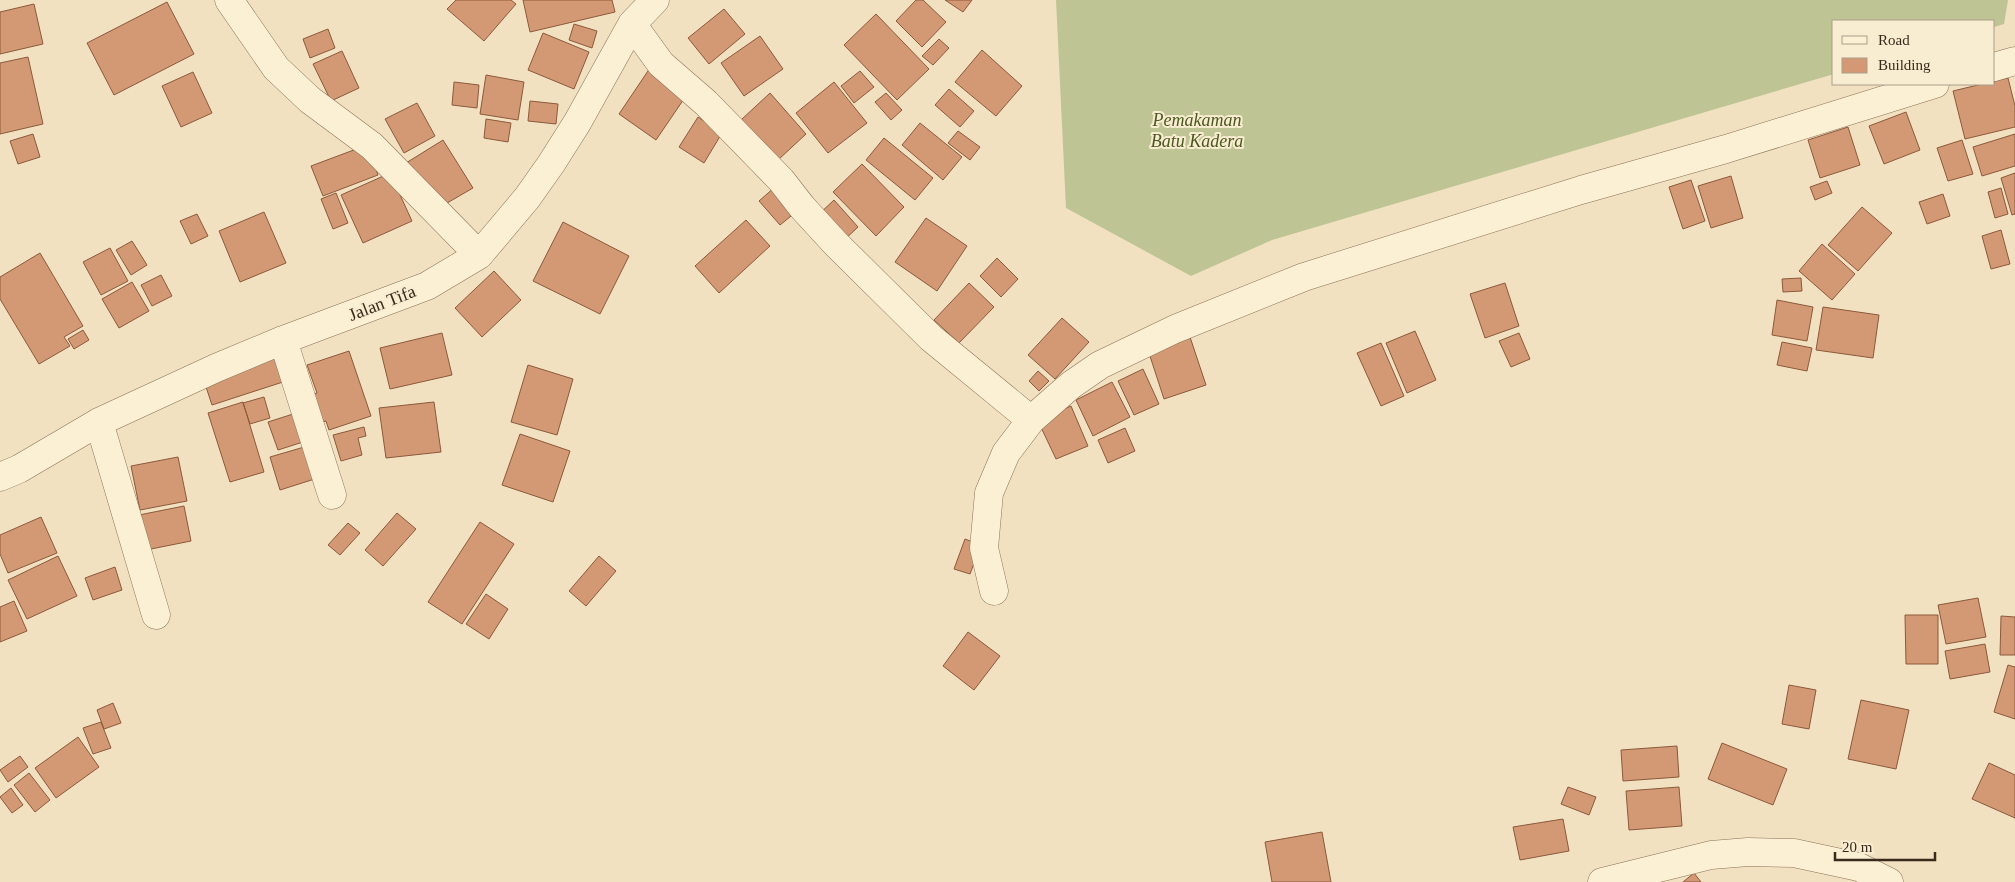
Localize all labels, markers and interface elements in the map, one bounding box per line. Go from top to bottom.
legend [1832,20,1995,85]
text: Road [1878,32,1910,48]
text: Building [1878,57,1931,73]
park label: Pemakaman Batu Kadera [1151,110,1243,151]
street label: Jalan Tifa [346,281,419,325]
scale bar [1835,830,1935,862]
text: 20 m [1842,839,1873,855]

